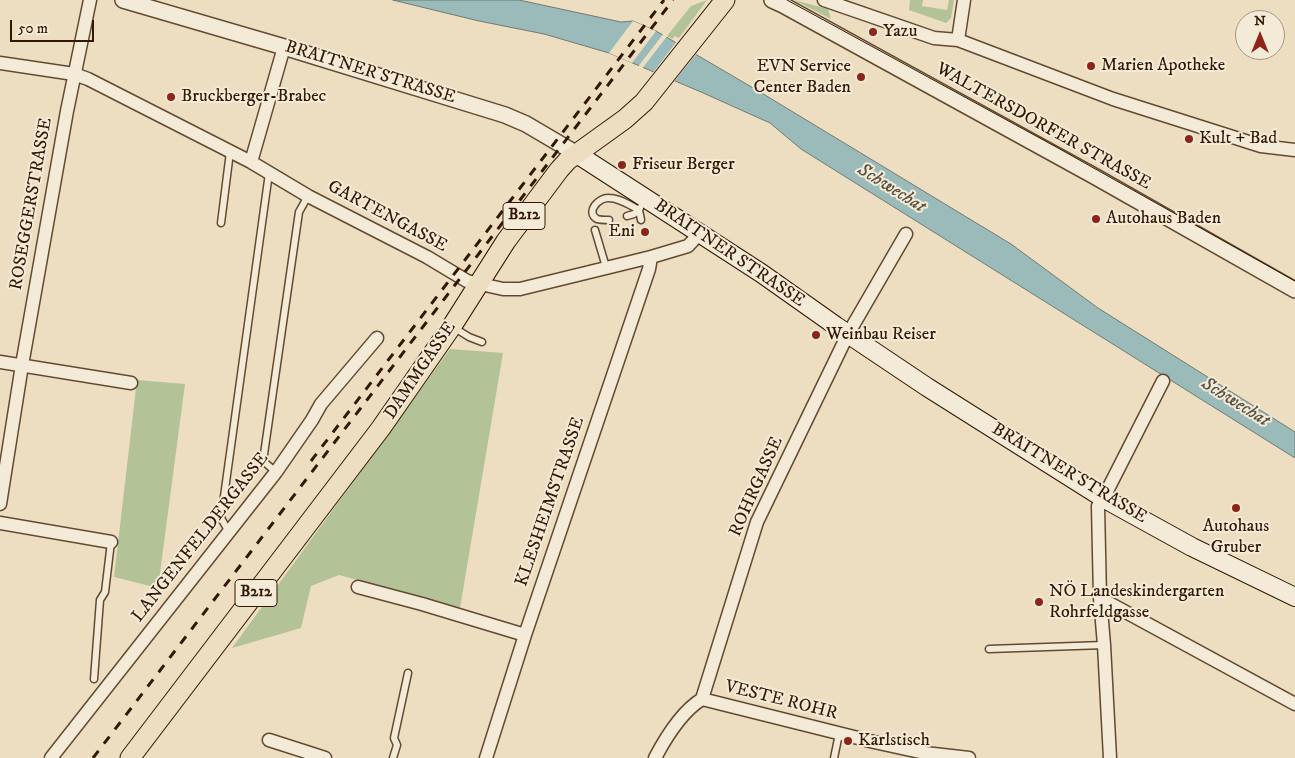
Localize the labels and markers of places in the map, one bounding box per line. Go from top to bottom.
place label: Yazu [883,21,917,43]
marker: Yazu [867,26,879,38]
place label: Marien Apotheke [1101,55,1225,77]
place label: EVN Service Center Baden [754,56,851,98]
marker: Marien Apotheke [1085,60,1097,72]
marker: EVN Service Center Baden [855,71,867,83]
place label: Bruckberger-Brabec [181,86,326,108]
marker: Bruckberger-Brabec [165,91,177,103]
place label: Kult + Bad [1199,128,1277,150]
marker: Kult + Bad [1183,133,1195,145]
place label: Friseur Berger [632,154,735,176]
marker: Friseur Berger [616,159,628,171]
place label: Autohaus Baden [1106,208,1221,230]
marker: Autohaus Baden [1090,213,1102,225]
place label: Eni [608,221,635,243]
marker: Eni [639,226,651,238]
place label: Weinbau Reiser [826,324,936,346]
marker: Weinbau Reiser [810,329,822,341]
marker: Autohaus Gruber [1230,502,1242,514]
place label: Autohaus Gruber [1203,516,1269,558]
place label: NÖ Landeskindergarten Rohrfeldgasse [1049,581,1224,624]
marker: NÖ Landeskindergarten Rohrfeldgasse [1033,596,1045,608]
place label: Karlstisch [858,730,930,752]
marker: Karlstisch [842,735,854,747]

